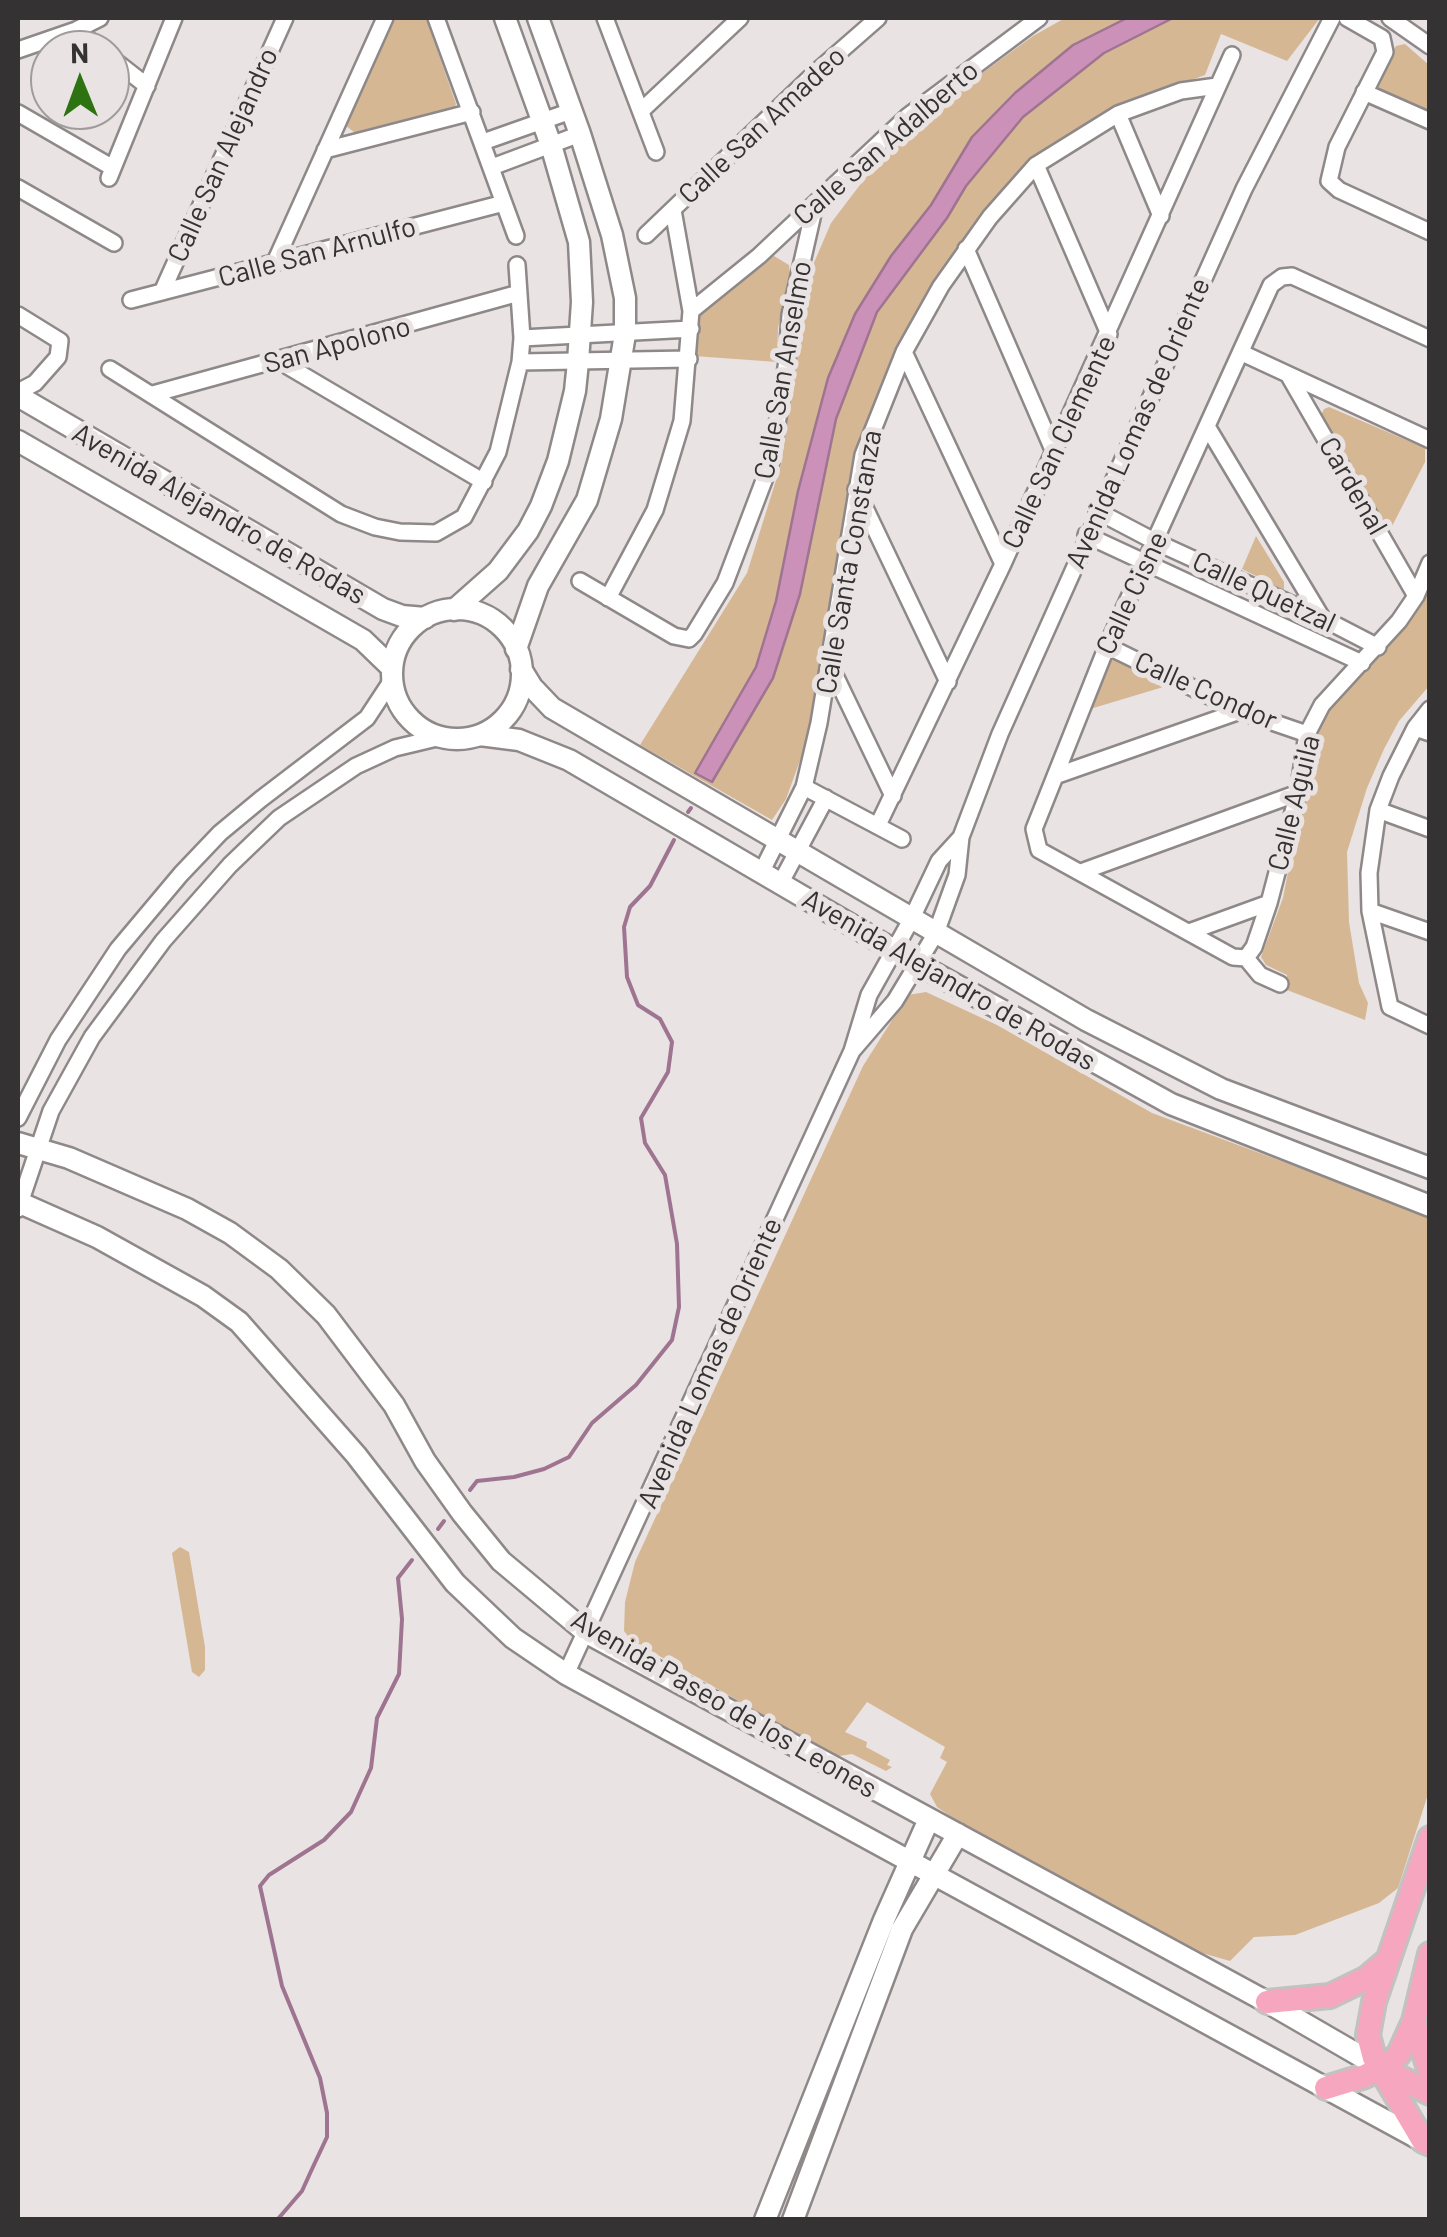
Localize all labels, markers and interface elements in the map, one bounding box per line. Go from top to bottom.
north arrow [30,30,130,130]
text: N [70,35,89,69]
street label: Calle San Amadeo [672,39,852,211]
street label: Calle San Alejandro [161,43,285,267]
street label: Calle San Adalberto [787,54,985,232]
street label: Calle San Arnulfo [214,209,420,295]
street label: Calle San Anselmo [747,258,819,482]
street label: Avenida Lomas de Oriente [1059,273,1217,573]
street label: San Apolono [260,309,414,381]
street label: Calle San Clemente [995,330,1123,554]
street label: Avenida Alejandro de Rodas [66,416,372,612]
street label: Calle Santa Constanza [809,427,889,697]
street label: Cardenal [1312,431,1394,541]
street label: Calle Cisne [1089,526,1175,660]
street label: Calle Quetzal [1187,544,1341,640]
street label: Calle Condor [1130,645,1282,737]
street label: Calle Aguila [1261,732,1327,874]
street label: Avenida Alejandro de Rodas [796,882,1102,1078]
street label: Avenida Lomas de Oriente [631,1213,789,1513]
street label: Avenida Paseo de los Leones [565,1603,883,1805]

